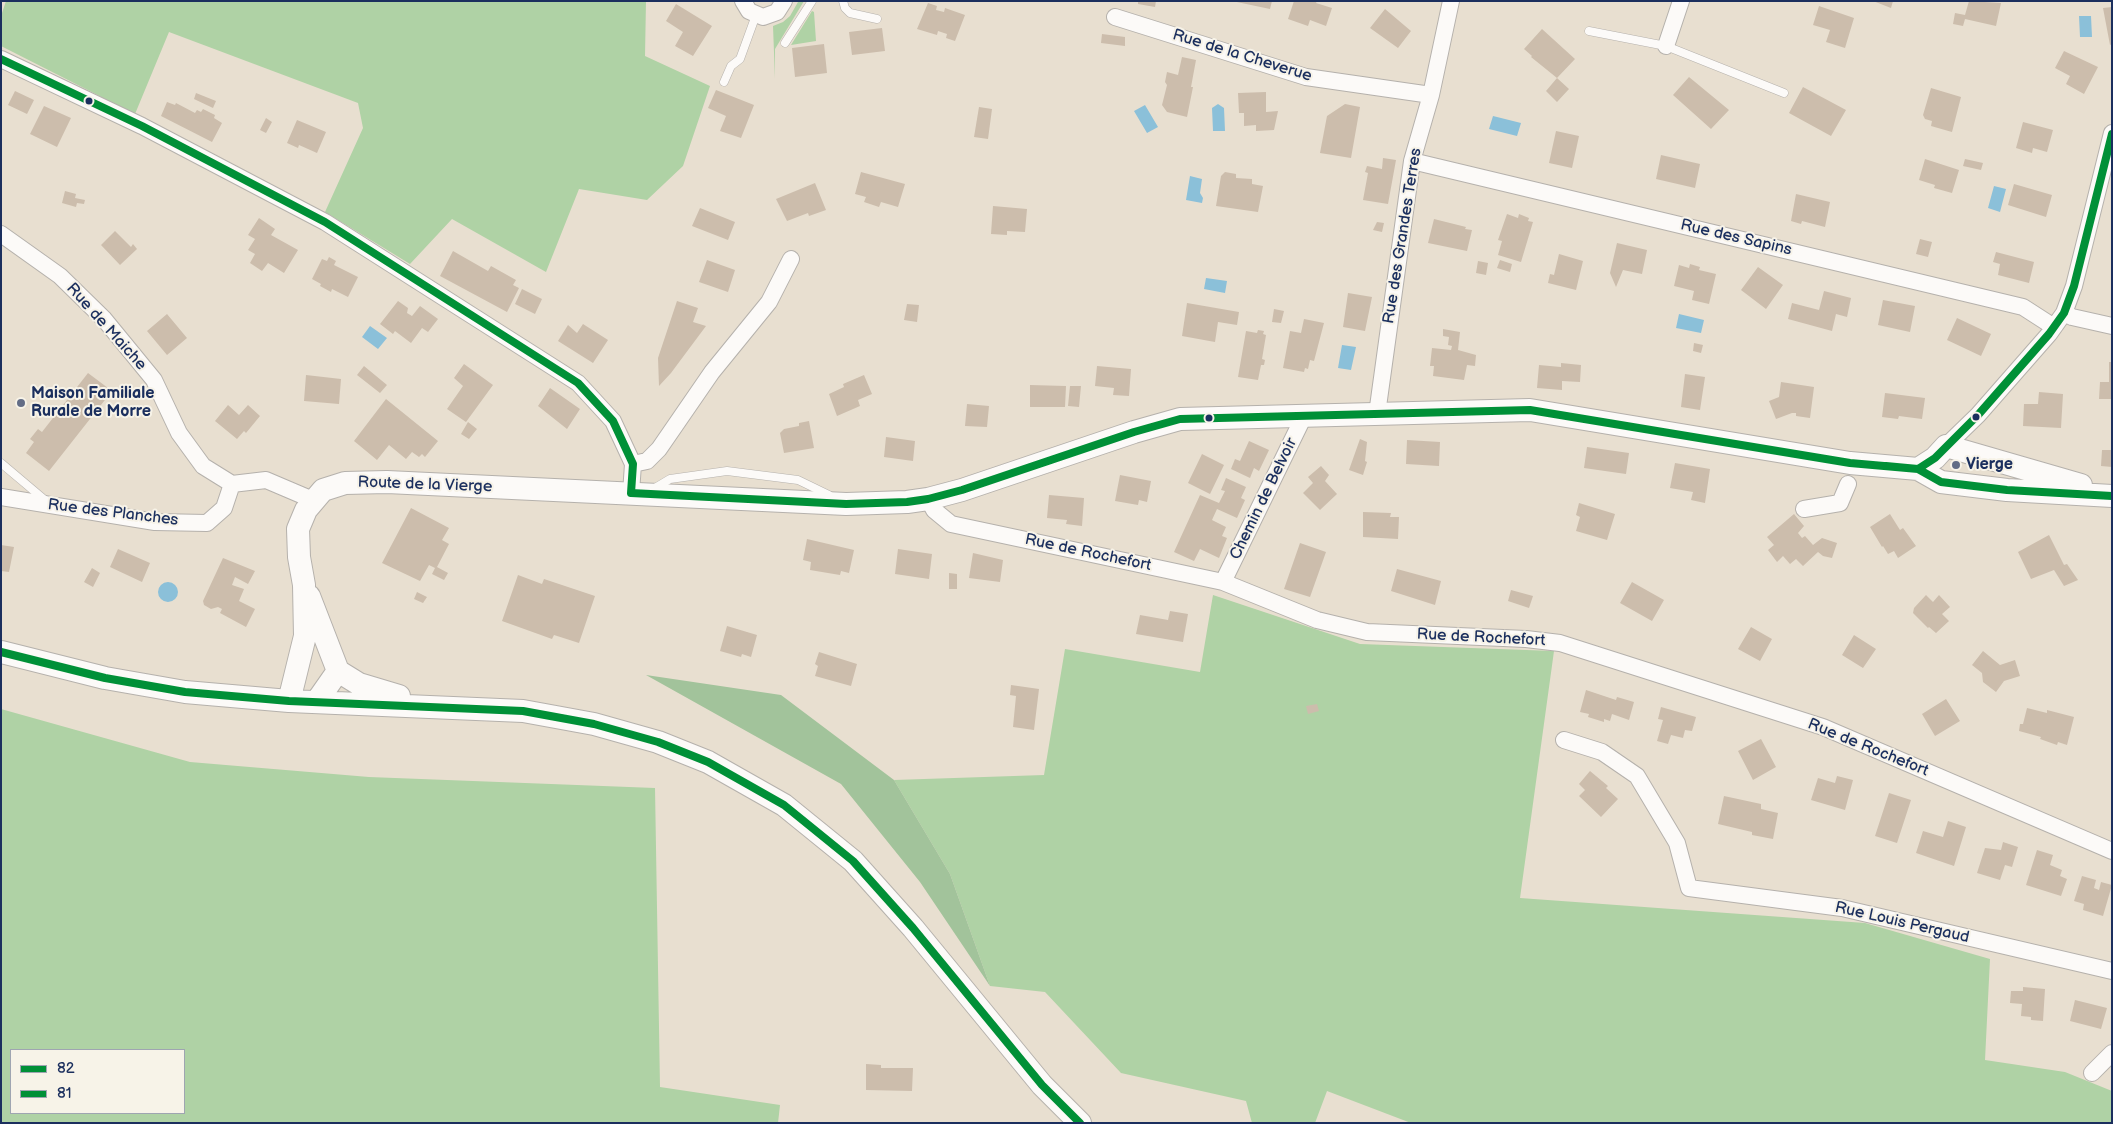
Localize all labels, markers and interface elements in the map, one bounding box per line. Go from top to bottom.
street label: Rue de la Cheverue [1170,26,1314,86]
unlabelled marker [84,96,94,106]
street label: Rue des Grandes Terres [1380,147,1426,325]
street label: Rue des Sapins [1678,216,1794,260]
street label: Rue de Maiche [62,280,150,374]
place label: Maison Familiale Rurale de Morre [31,384,154,422]
marker: Maison Familiale Rurale de Morre [15,397,27,409]
unlabelled marker [1971,412,1981,422]
unlabelled marker [1204,413,1214,423]
street label: Chemin de Belvoir [1226,435,1302,563]
place label: Vierge [1966,455,2013,475]
marker: Vierge [1950,459,1962,471]
street label: Route de la Vierge [357,473,493,497]
street label: Rue des Planches [47,495,179,531]
street label: Rue de Rochefort [1023,530,1153,576]
street label: Rue de Rochefort [1416,625,1546,651]
street label: Rue de Rochefort [1805,715,1931,781]
street label: Rue Louis Pergaud [1833,898,1971,948]
legend [10,1049,185,1114]
text: 82 [57,1059,75,1078]
text: 81 [57,1084,72,1103]

